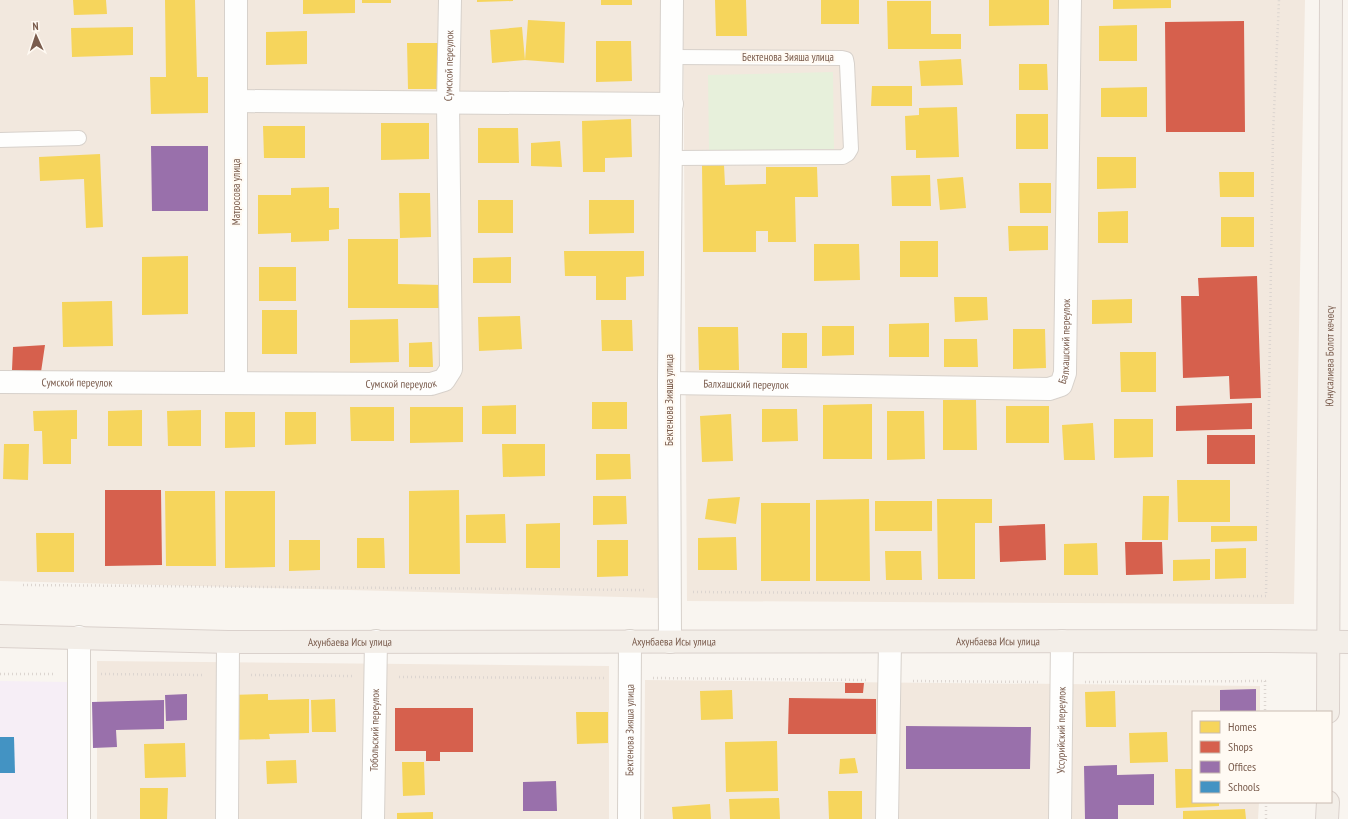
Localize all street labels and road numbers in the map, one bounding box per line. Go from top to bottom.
street label: Сумской переулок [441,29,456,101]
street label: Бектенова Зияша улица [742,50,834,64]
street label: Матросова улица [229,159,243,225]
street label: Балхашский переулок [1055,298,1073,386]
street label: Юнусалиева Болот көчөсү [1322,305,1337,406]
street label: Бектенова Зияша улица [662,354,676,446]
street label: Сумской переулок [42,375,113,390]
street label: Сумской переулок [366,375,439,391]
street label: Балхашский переулок [703,377,790,392]
street label: Ахунбаева Исы улица [956,634,1040,648]
street label: Ахунбаева Исы улица [308,635,392,649]
street label: Ахунбаева Исы улица [632,635,716,649]
street label: Бектенова Зияша улица [622,684,637,776]
street label: Уссурийский переулок [1054,686,1068,773]
street label: Тобольский переулок [367,688,382,772]

